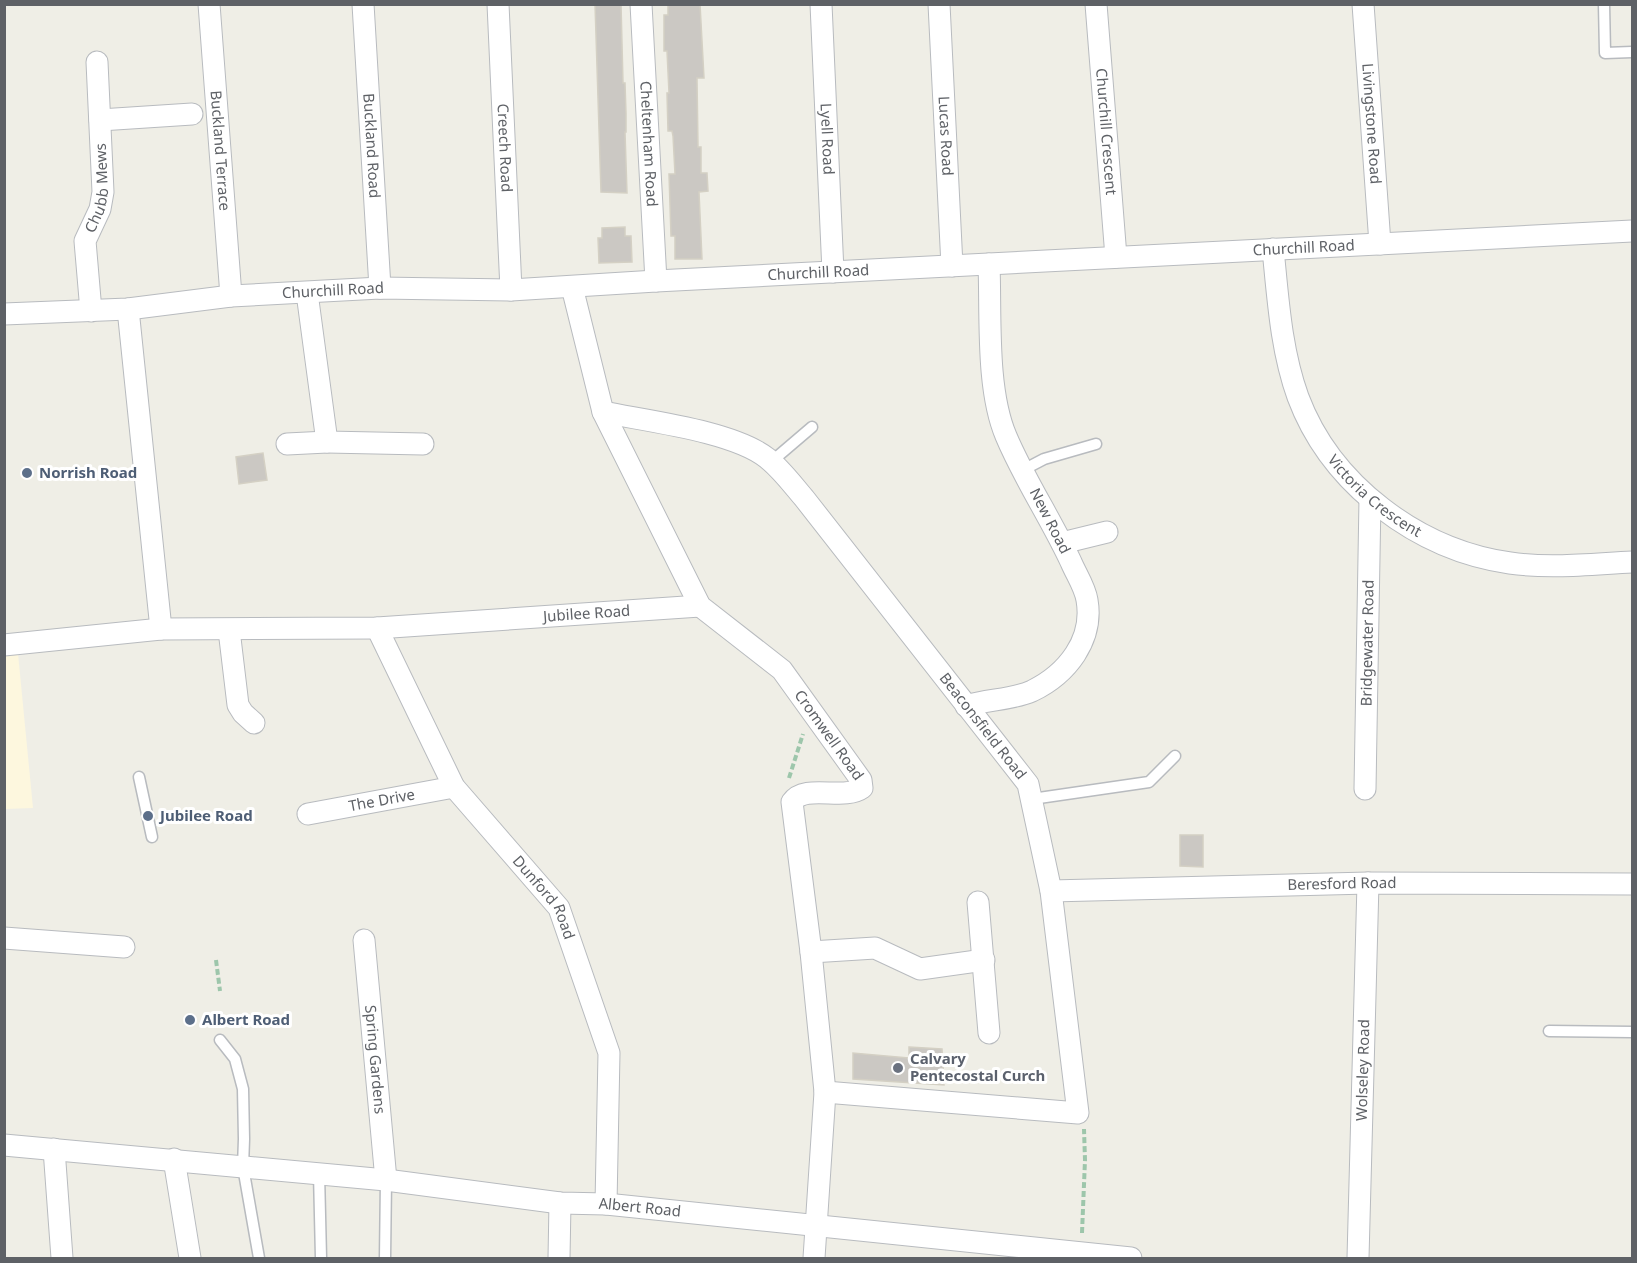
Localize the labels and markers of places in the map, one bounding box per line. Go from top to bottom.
place label: Norrish Road [39,462,137,482]
marker: Norrish Road [20,466,34,480]
place label: Jubilee Road [158,805,253,825]
marker: Jubilee Road [141,809,155,823]
place label: Albert Road [202,1009,290,1029]
marker: Albert Road [183,1013,197,1027]
place label: Calvary Pentecostal Curch [910,1048,1045,1085]
marker: Calvary Pentecostal Curch [891,1061,905,1075]

